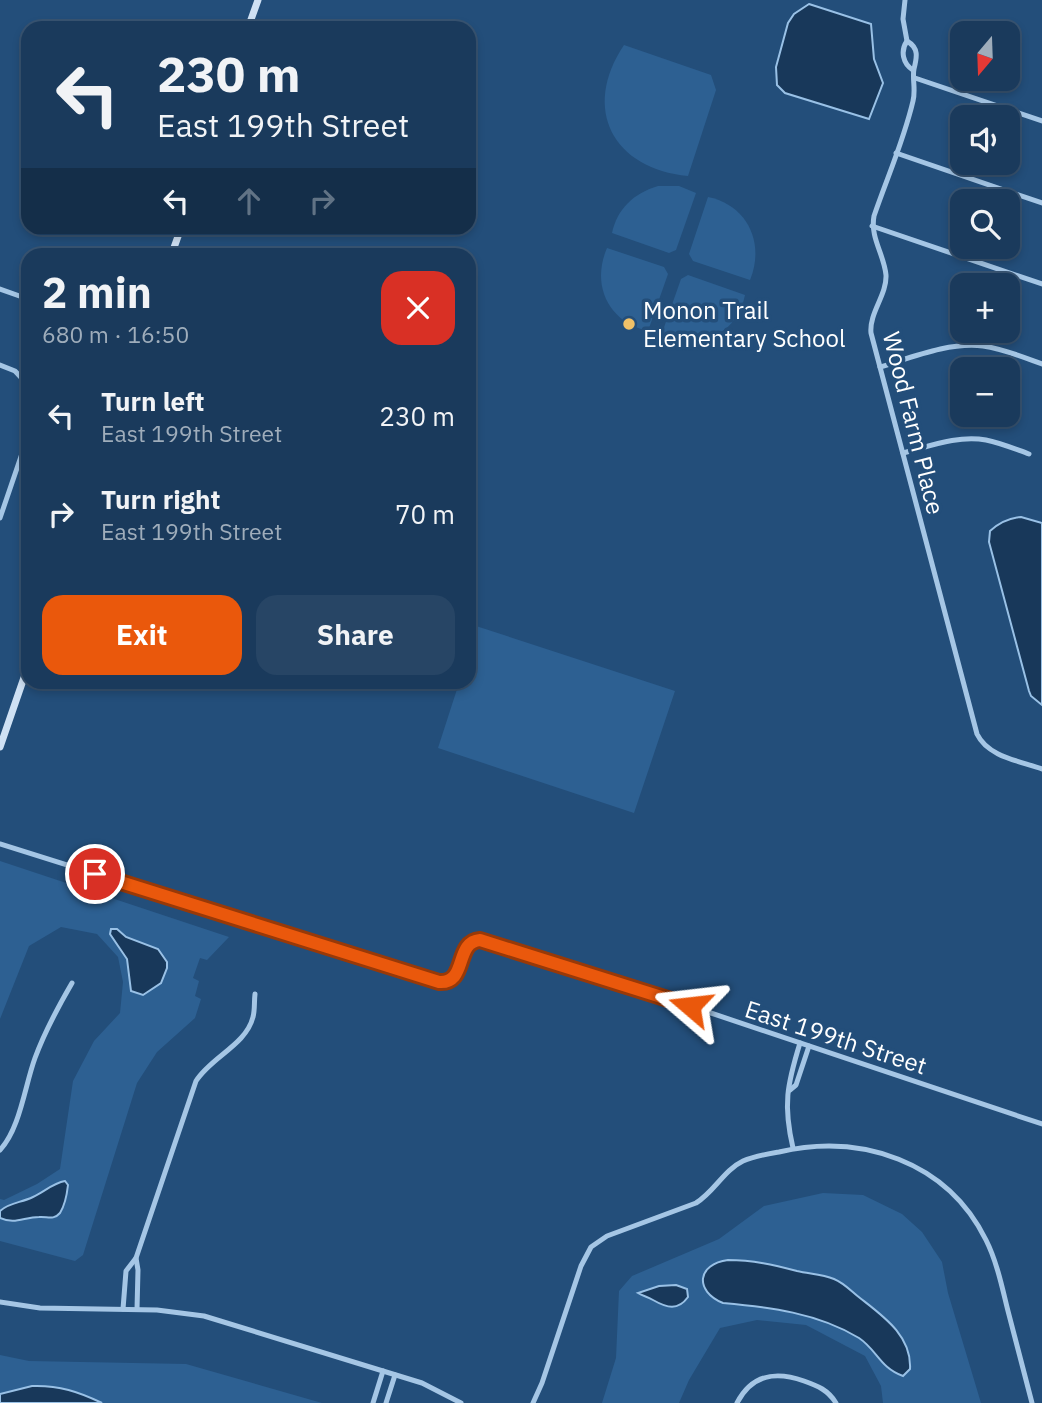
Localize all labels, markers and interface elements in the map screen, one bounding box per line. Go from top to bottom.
north arrow [950,21,1020,91]
map controls [950,21,1020,427]
text: 230 m [157,42,301,105]
icon: left [42,49,133,140]
text: East 199th Street [157,104,409,146]
button: sound [950,105,1020,175]
icon: left [157,182,195,220]
icon: ahead [230,182,268,220]
icon: right [303,182,341,220]
button: search [950,189,1020,259]
text: 2 min [42,265,152,320]
button: close [381,271,455,345]
button: + [950,273,1020,343]
place label: Monon Trail Elementary School [643,294,845,354]
marker: Monon Trail Elementary School [621,316,637,332]
text: 680 m · 16:50 [42,319,189,349]
street label: Wood Farm Place [876,328,952,518]
button: − [950,357,1020,427]
text: Turn left [101,384,204,418]
icon: left [42,397,80,435]
text: 230 m [379,399,455,433]
text: East 199th Street [101,418,282,448]
text: Turn right [101,482,220,516]
icon: right [42,495,80,533]
text: 70 m [395,497,455,531]
text: East 199th Street [101,516,282,546]
button: Exit [42,595,242,675]
button: Share [256,595,455,675]
pin [65,844,125,904]
icon: arrive [76,855,114,893]
position arrow [653,969,727,1043]
street label: East 199th Street [741,993,931,1081]

